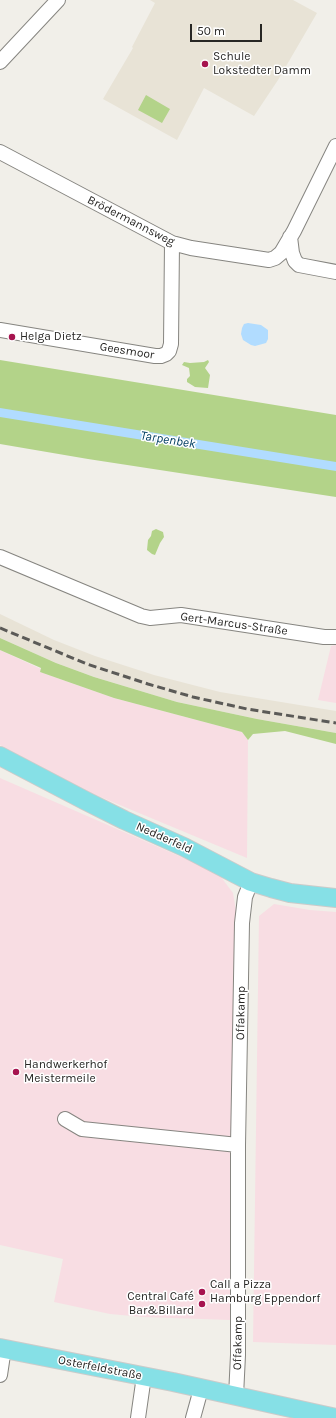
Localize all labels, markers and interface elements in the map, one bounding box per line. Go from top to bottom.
scale bar [192,16,264,42]
text: 50 m [197,24,225,38]
place label: Schule Lokstedter Damm [213,50,311,78]
marker: Schule Lokstedter Damm [200,59,210,69]
street label: Brödermannsweg [85,193,177,249]
place label: Helga Dietz [20,330,82,344]
marker: Helga Dietz [7,332,17,342]
street label: Geesmoor [99,340,155,362]
water label: Tarpenbek [139,428,197,452]
street label: Gert-Marcus-Straße [179,609,289,639]
street label: Nedderfeld [134,819,194,857]
street label: Offakamp [233,986,249,1040]
place label: Handwerkerhof Meistermeile [24,1058,107,1086]
marker: Handwerkerhof Meistermeile [11,1067,21,1077]
place label: Call a Pizza Hamburg Eppendorf [210,1278,320,1306]
marker: Call a Pizza Hamburg Eppendorf [197,1287,207,1297]
place label: Central Café Bar&Billard [127,1290,194,1318]
marker: Central Café Bar&Billard [197,1299,207,1309]
street label: Offakamp [230,1316,246,1370]
street label: Osterfeldstraße [57,1353,143,1383]

